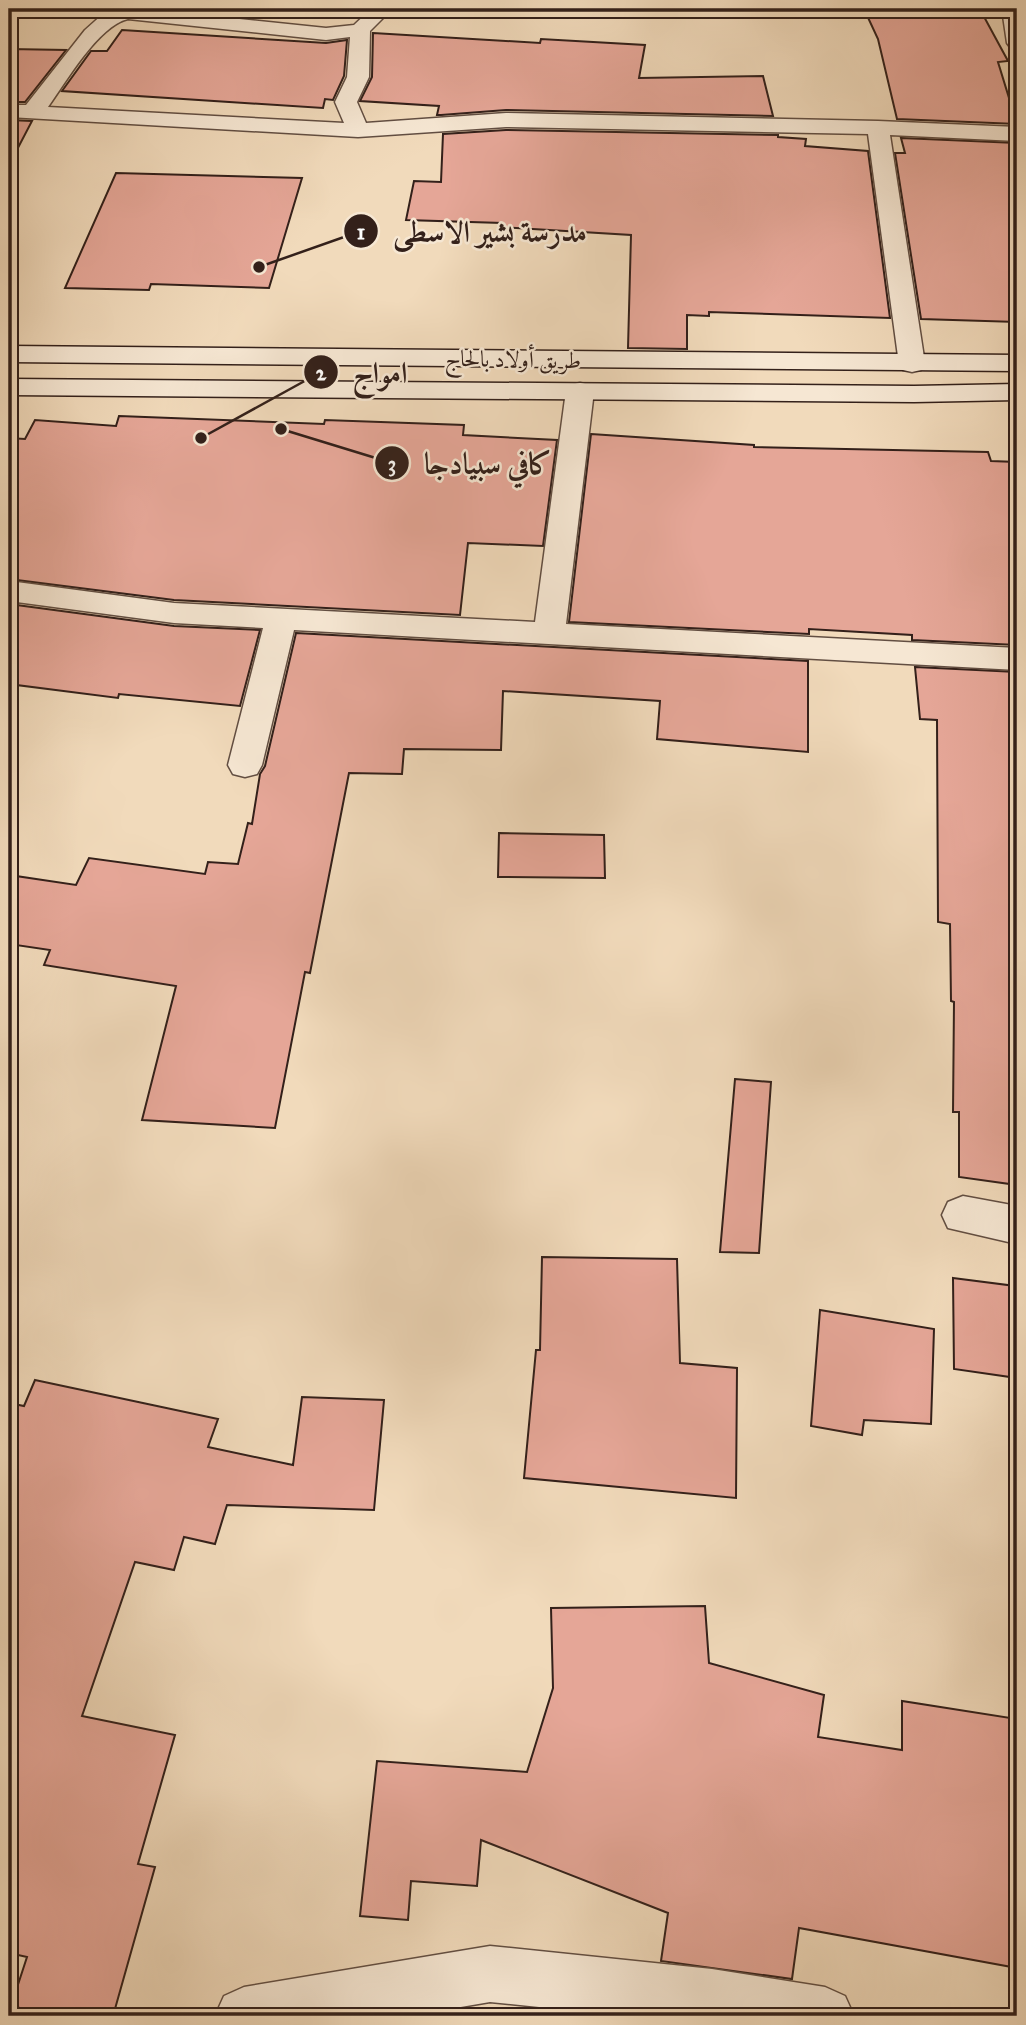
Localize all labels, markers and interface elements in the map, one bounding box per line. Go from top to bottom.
callout: مدرسة بشير الاسطى [344,206,601,257]
text: مدرسة بشير الاسطى [393,214,587,252]
text: 1 [357,219,365,245]
street label: طريق أولاد بالحاج [444,342,581,381]
callout: امواج [304,347,422,398]
text: امواج [353,355,407,400]
text: 2 [316,360,327,386]
callout: كافي سبيادجا [375,438,566,489]
text: كافي سبيادجا [424,446,552,489]
text: 3 [388,451,396,477]

